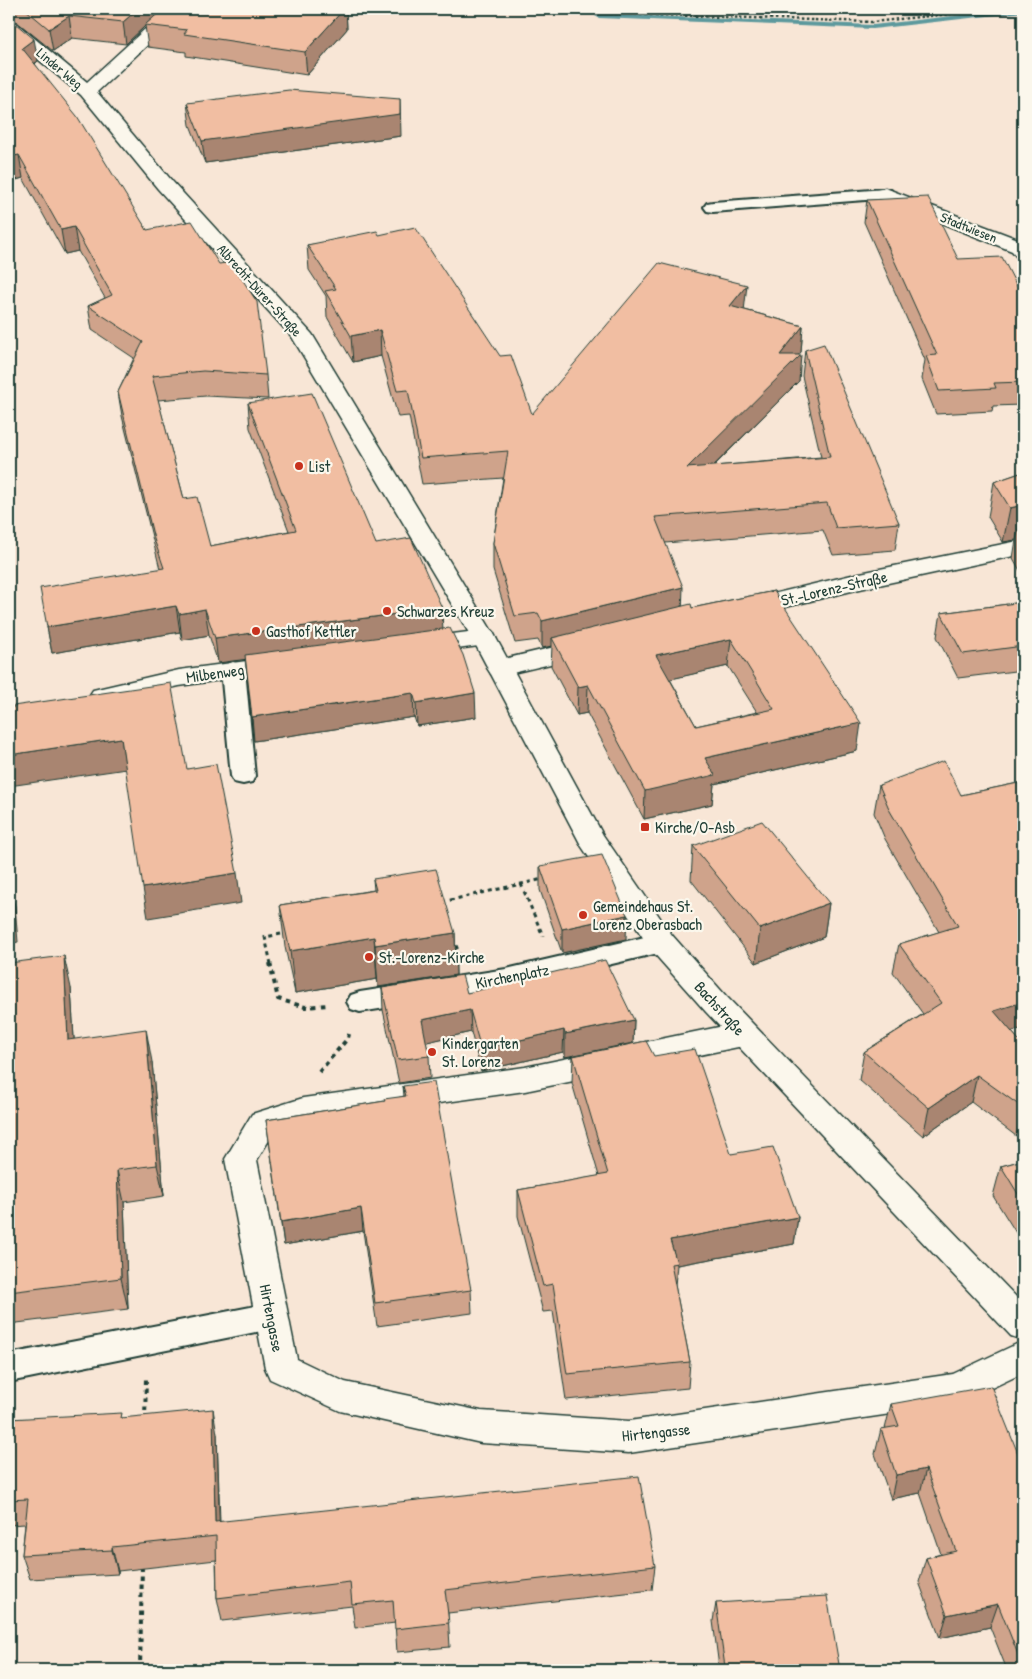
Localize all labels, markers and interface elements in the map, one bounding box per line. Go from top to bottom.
street label: Linder Weg [32,43,87,94]
street label: Stadtwiesen [938,207,1000,247]
street label: Albrecht-Dürer-Straße [213,240,307,341]
place label: List [309,455,331,477]
marker: List [293,460,305,472]
street label: St.-Lorenz-Straße [779,565,890,611]
place label: Schwarzes Kreuz [397,600,494,622]
marker: Schwarzes Kreuz [381,605,393,617]
place label: Gasthof Kettler [266,620,357,642]
marker: Gasthof Kettler [250,625,262,637]
street label: Milbenweg [185,658,245,688]
place label: Kirche/O-Asb [655,816,735,838]
marker: Kirche/O-Asb [639,821,651,833]
place label: Gemeindehaus St. Lorenz Oberasbach [593,895,702,935]
marker: Gemeindehaus St. Lorenz Oberasbach [577,909,589,921]
place label: St.-Lorenz-Kirche [379,946,485,968]
marker: St.-Lorenz-Kirche [363,951,375,963]
street label: Kirchenplatz [473,958,551,994]
street label: Bachstraße [690,976,751,1040]
place label: Kindergarten St. Lorenz [442,1032,519,1072]
marker: Kindergarten St. Lorenz [426,1046,438,1058]
street label: Hirtengasse [255,1282,289,1354]
street label: Hirtengasse [621,1417,692,1447]

